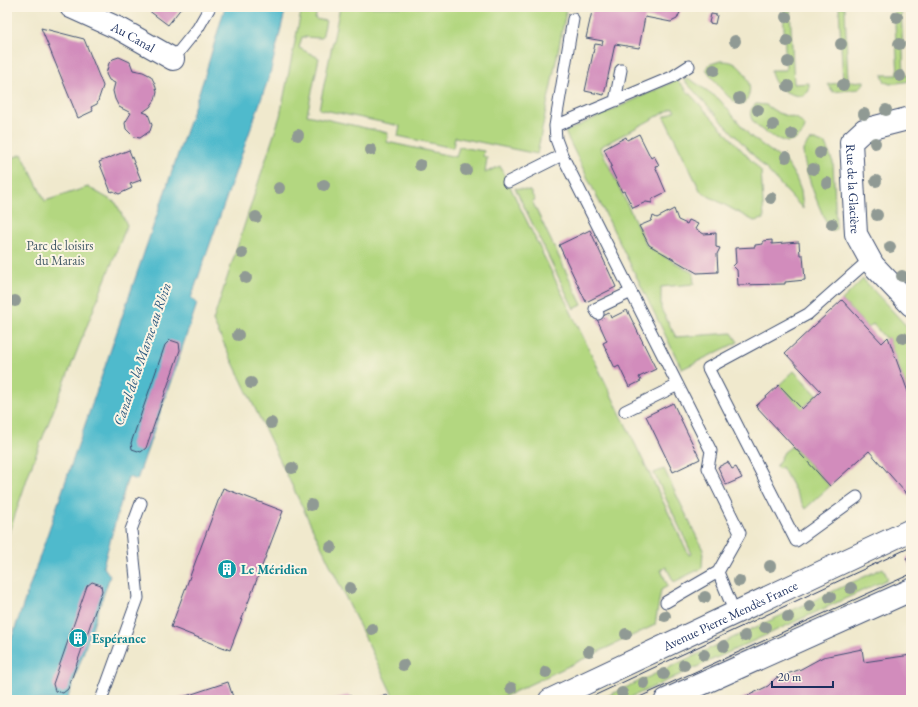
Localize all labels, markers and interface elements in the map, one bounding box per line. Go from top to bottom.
street label: Au Canal [108,17,158,56]
street label: Rue de la Glacière [843,143,864,234]
park label: Parc de loisirs du Marais [27,237,93,269]
water label: Canal de la Marne au Rhin [109,280,175,428]
building icon: Le Méridien [216,558,238,580]
place label: Le Méridien [241,561,308,578]
street label: Avenue Pierre Mendès France [659,576,800,655]
building icon: Espérance [67,627,89,649]
place label: Espérance [92,630,146,647]
scale bar [772,663,833,689]
text: 20 m [778,669,802,685]

